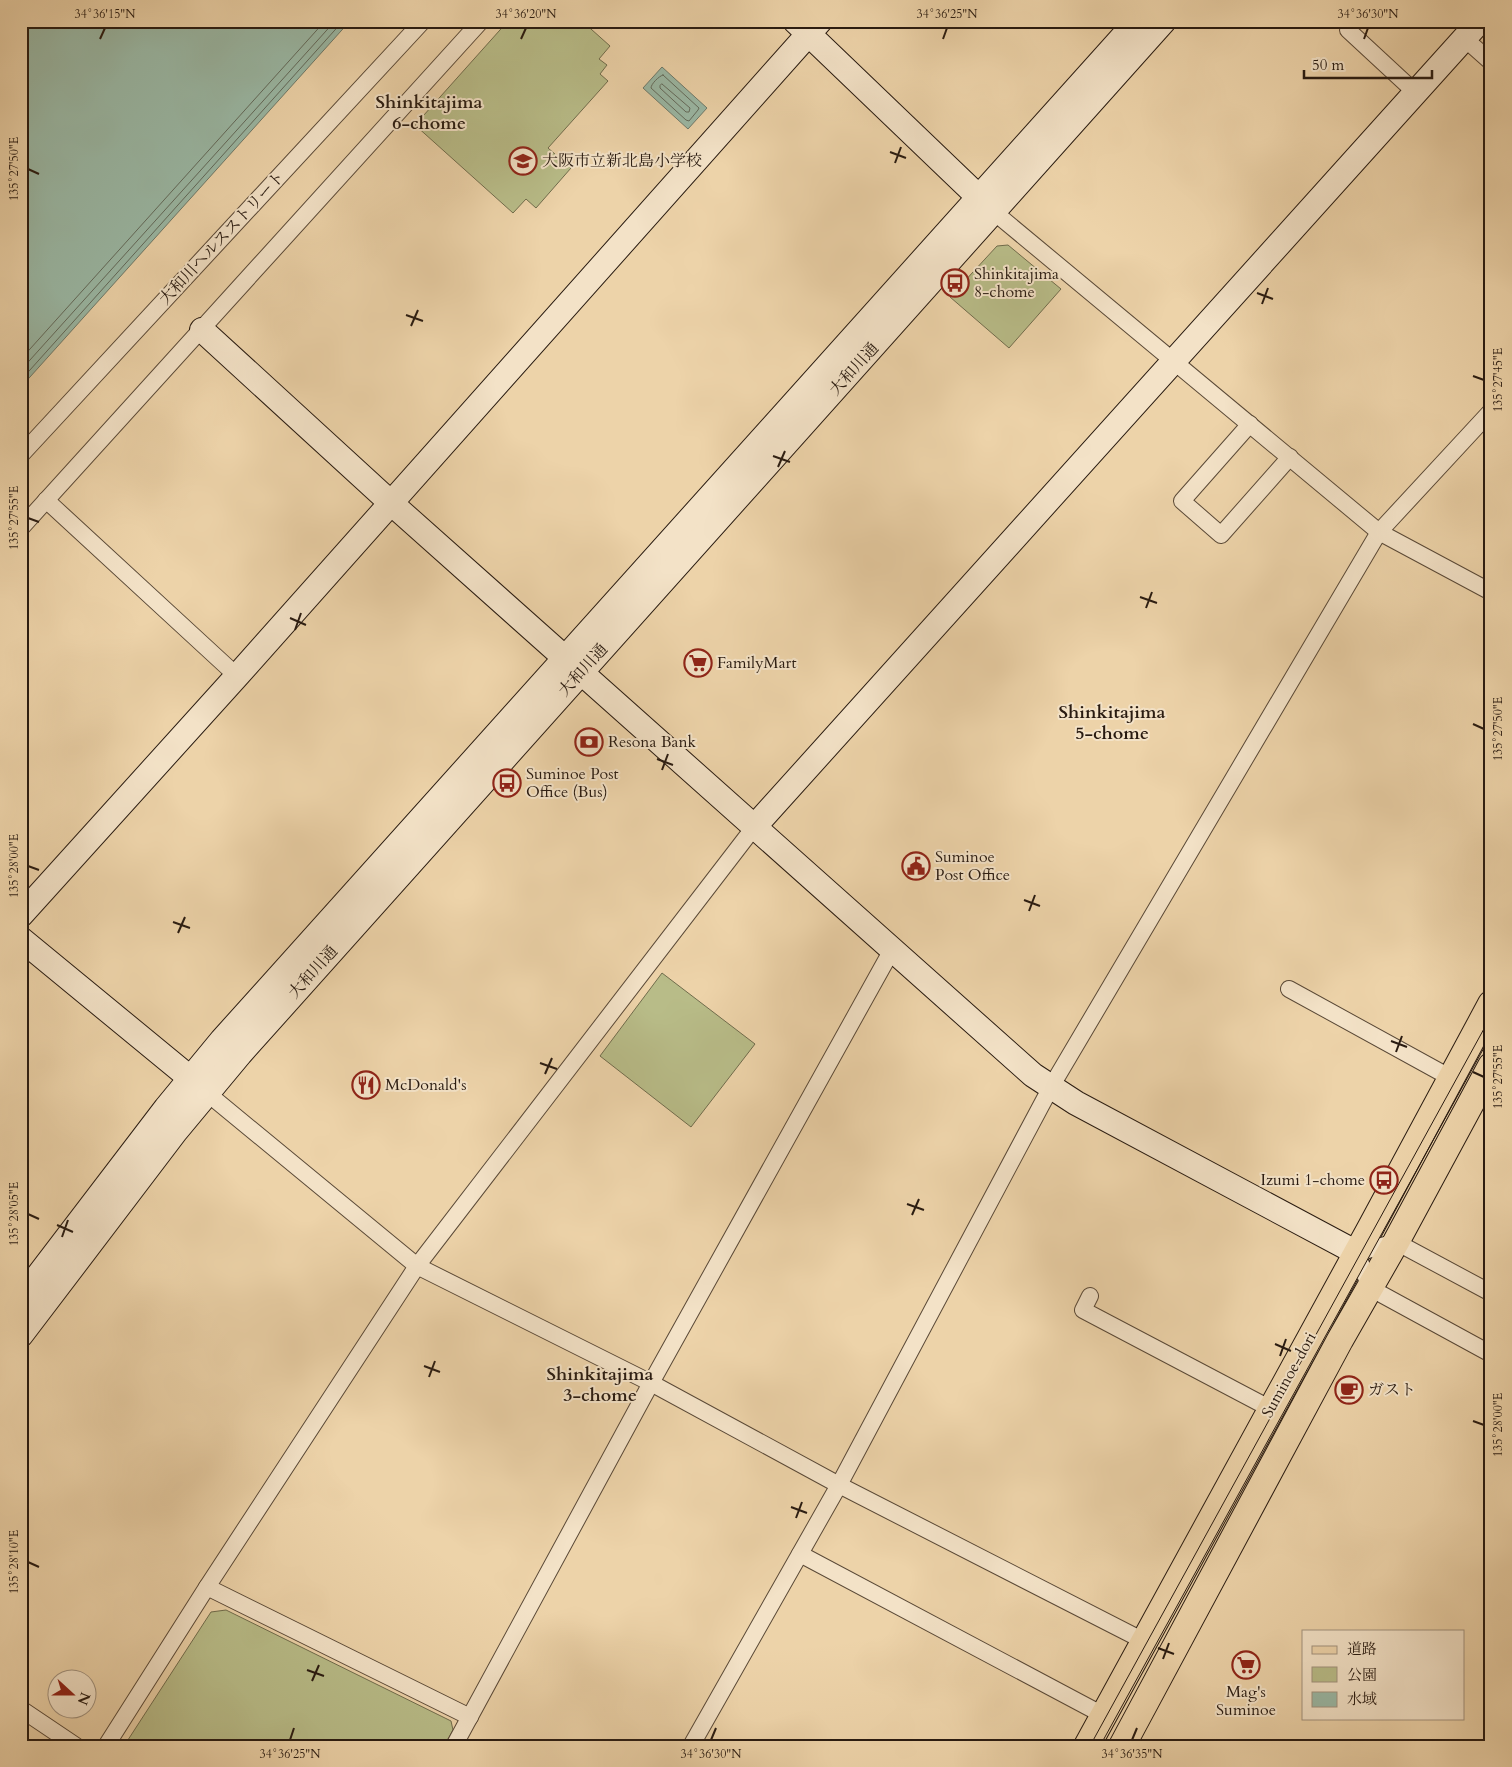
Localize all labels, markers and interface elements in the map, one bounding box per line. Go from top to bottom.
text: 34°36'15"N [75,6,136,22]
text: 34°36'20"N [496,6,557,22]
text: 34°36'25"N [917,6,978,22]
text: 34°36'30"N [1338,6,1399,22]
scale bar [1304,48,1432,80]
text: 50 m [1312,55,1344,75]
district label: Shinkitajima 6-chome [376,90,483,136]
text: 135°27'50"E [6,137,22,201]
school or university icon: 大阪市立新北島小学校 [508,146,538,176]
place label: 大阪市立新北島小学校 [542,150,702,172]
street label: 大和川ヘルスストリート [154,166,290,310]
place label: Shinkitajima 8-chome [974,263,1059,303]
bus stop icon: Shinkitajima 8-chome [940,268,970,298]
street label: 大和川通 [824,338,884,400]
text: 135°27'45"E [1490,348,1506,412]
text: 135°27'55"E [6,486,22,550]
street label: 大和川通 [553,639,613,701]
supermarket icon: FamilyMart [683,648,713,678]
place label: FamilyMart [717,652,796,674]
text: 135°27'50"E [1490,697,1506,761]
district label: Shinkitajima 5-chome [1059,700,1166,746]
bank icon: Resona Bank [574,727,604,757]
place label: Resona Bank [608,731,697,753]
place label: Suminoe Post Office (Bus) [526,763,619,803]
bus stop icon: Suminoe Post Office (Bus) [492,768,522,798]
text: 135°28'00"E [6,834,22,898]
place label: Suminoe Post Office [935,846,1010,886]
public building icon: Suminoe Post Office [901,851,931,881]
street label: 大和川通 [283,941,343,1003]
text: 135°27'55"E [1490,1045,1506,1109]
restaurant icon: McDonald's [351,1070,381,1100]
place label: McDonald's [385,1074,467,1096]
bus stop icon: Izumi 1-chome [1369,1165,1399,1195]
place label: Izumi 1-chome [1260,1169,1365,1191]
text: 135°28'05"E [6,1182,22,1246]
street label: Suminoe-dori [1256,1328,1322,1422]
district label: Shinkitajima 3-chome [547,1362,654,1408]
cafe icon: ガスト [1334,1375,1364,1405]
place label: ガスト [1368,1379,1416,1401]
text: 135°28'00"E [1490,1393,1506,1457]
text: 135°28'10"E [6,1530,22,1594]
legend [1302,1630,1464,1720]
text: 道路 [1347,1639,1377,1659]
supermarket icon: Mag's Suminoe [1231,1650,1261,1680]
text: 公園 [1347,1665,1377,1685]
north arrow [48,1670,98,1720]
place label: Mag's Suminoe [1216,1681,1276,1721]
text: N [73,1689,95,1708]
text: 水域 [1347,1689,1377,1709]
text: 34°36'25"N [260,1746,321,1762]
text: 34°36'30"N [681,1746,742,1762]
text: 34°36'35"N [1102,1746,1163,1762]

